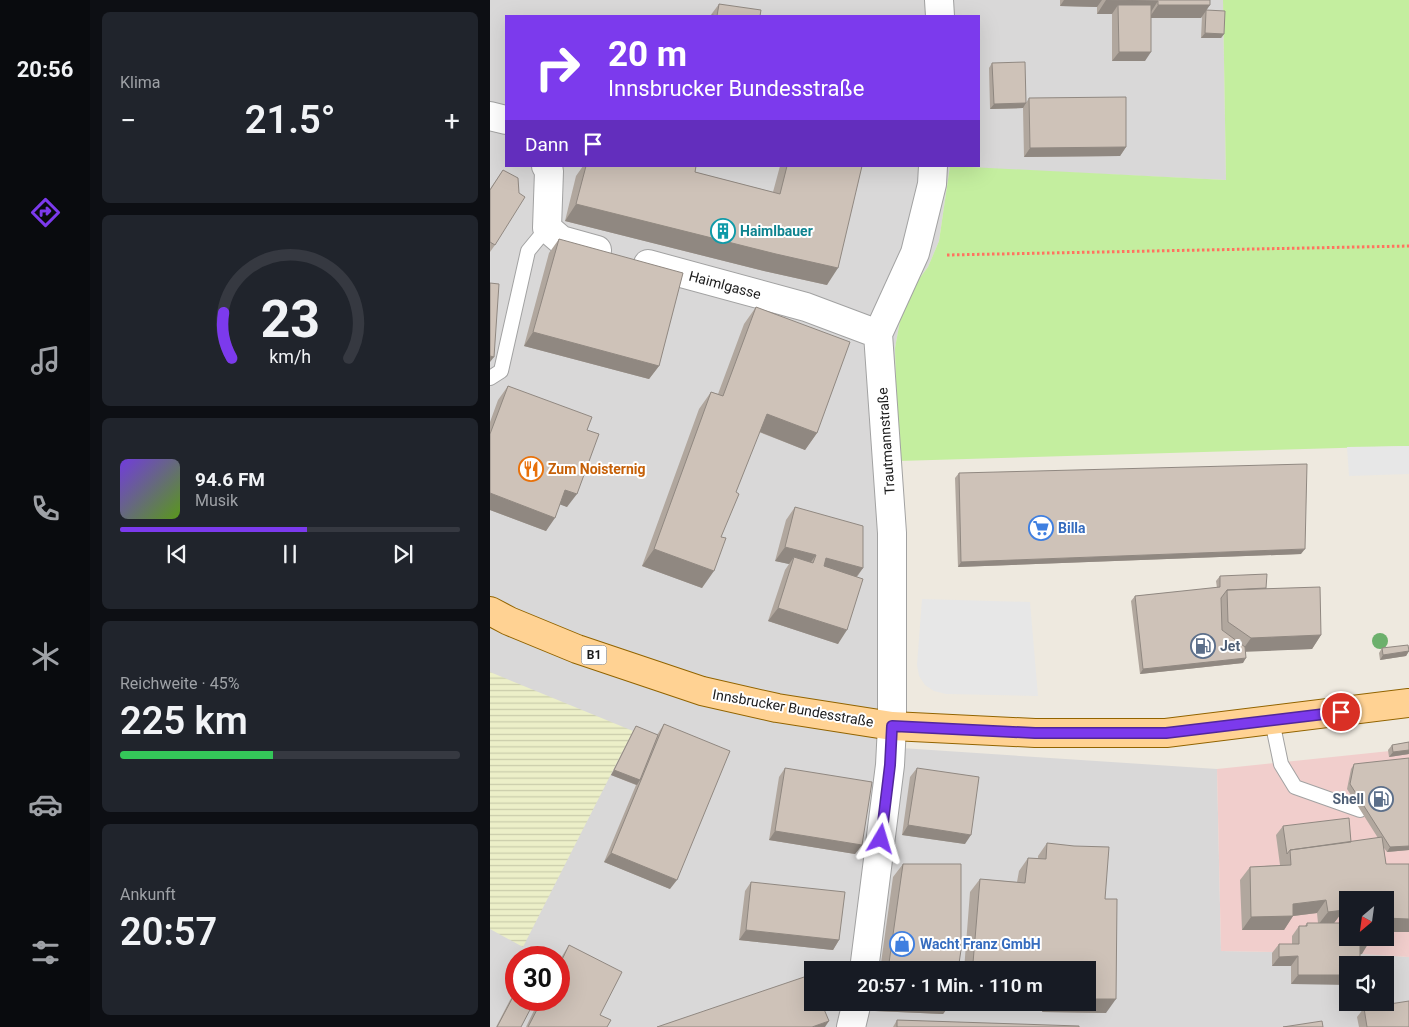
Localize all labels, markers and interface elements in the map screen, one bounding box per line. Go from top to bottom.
text: 20 m [608,34,687,75]
icon: right [525,35,590,100]
text: 20:56 [17,57,73,82]
text: Klima [120,73,161,92]
text: Innsbrucker Bundesstraße [608,76,864,101]
text: 21.5° [245,98,335,142]
text: − [120,104,136,137]
text: + [444,104,460,137]
icon: arrive [579,130,607,158]
text: Dann [525,133,569,156]
icon: directions [28,195,63,230]
building icon: Haimlbauer [710,218,736,244]
place label: Haimlbauer [740,223,813,239]
street label: Haimlgasse [687,268,763,302]
text: 23 [260,289,320,350]
icon: music [28,343,63,378]
text: km/h [269,346,311,367]
street label: Trautmannstraße [874,387,898,495]
restaurant icon: Zum Noisternig [518,456,544,482]
place label: Zum Noisternig [548,461,645,477]
text: 94.6 FM [195,468,265,491]
icon: phone [28,491,63,526]
text: Musik [195,491,238,510]
supermarket icon: Billa [1028,515,1054,541]
place label: Billa [1058,520,1086,536]
icon: previous [163,540,191,568]
icon: pause [276,540,304,568]
icon: next [389,540,417,568]
fuel station icon: Jet [1190,633,1216,659]
place label: Jet [1220,638,1240,654]
icon: climate [28,639,63,674]
road number: B1 [582,646,606,664]
text: Reichweite · 45% [120,674,239,693]
street label: Innsbrucker Bundesstraße [711,686,875,730]
pin [1320,691,1362,733]
icon: arrive [1327,698,1355,726]
text: 225 km [120,699,248,743]
fuel station icon: Shell [1368,786,1394,812]
icon: car [28,787,63,822]
place label: Shell [1333,791,1364,807]
position arrow [854,812,906,864]
text: Ankunft [120,885,176,904]
north arrow [1339,891,1394,946]
map controls [1339,891,1394,1011]
text: 20:57 [120,910,217,954]
shop icon: Wacht Franz GmbH [889,931,915,957]
icon: filters [28,935,63,970]
place label: Wacht Franz GmbH [920,936,1041,952]
speed limit sign: 30 [505,946,570,1011]
button: sound [1339,956,1394,1011]
text: 20:57 · 1 Min. · 110 m [857,974,1043,997]

